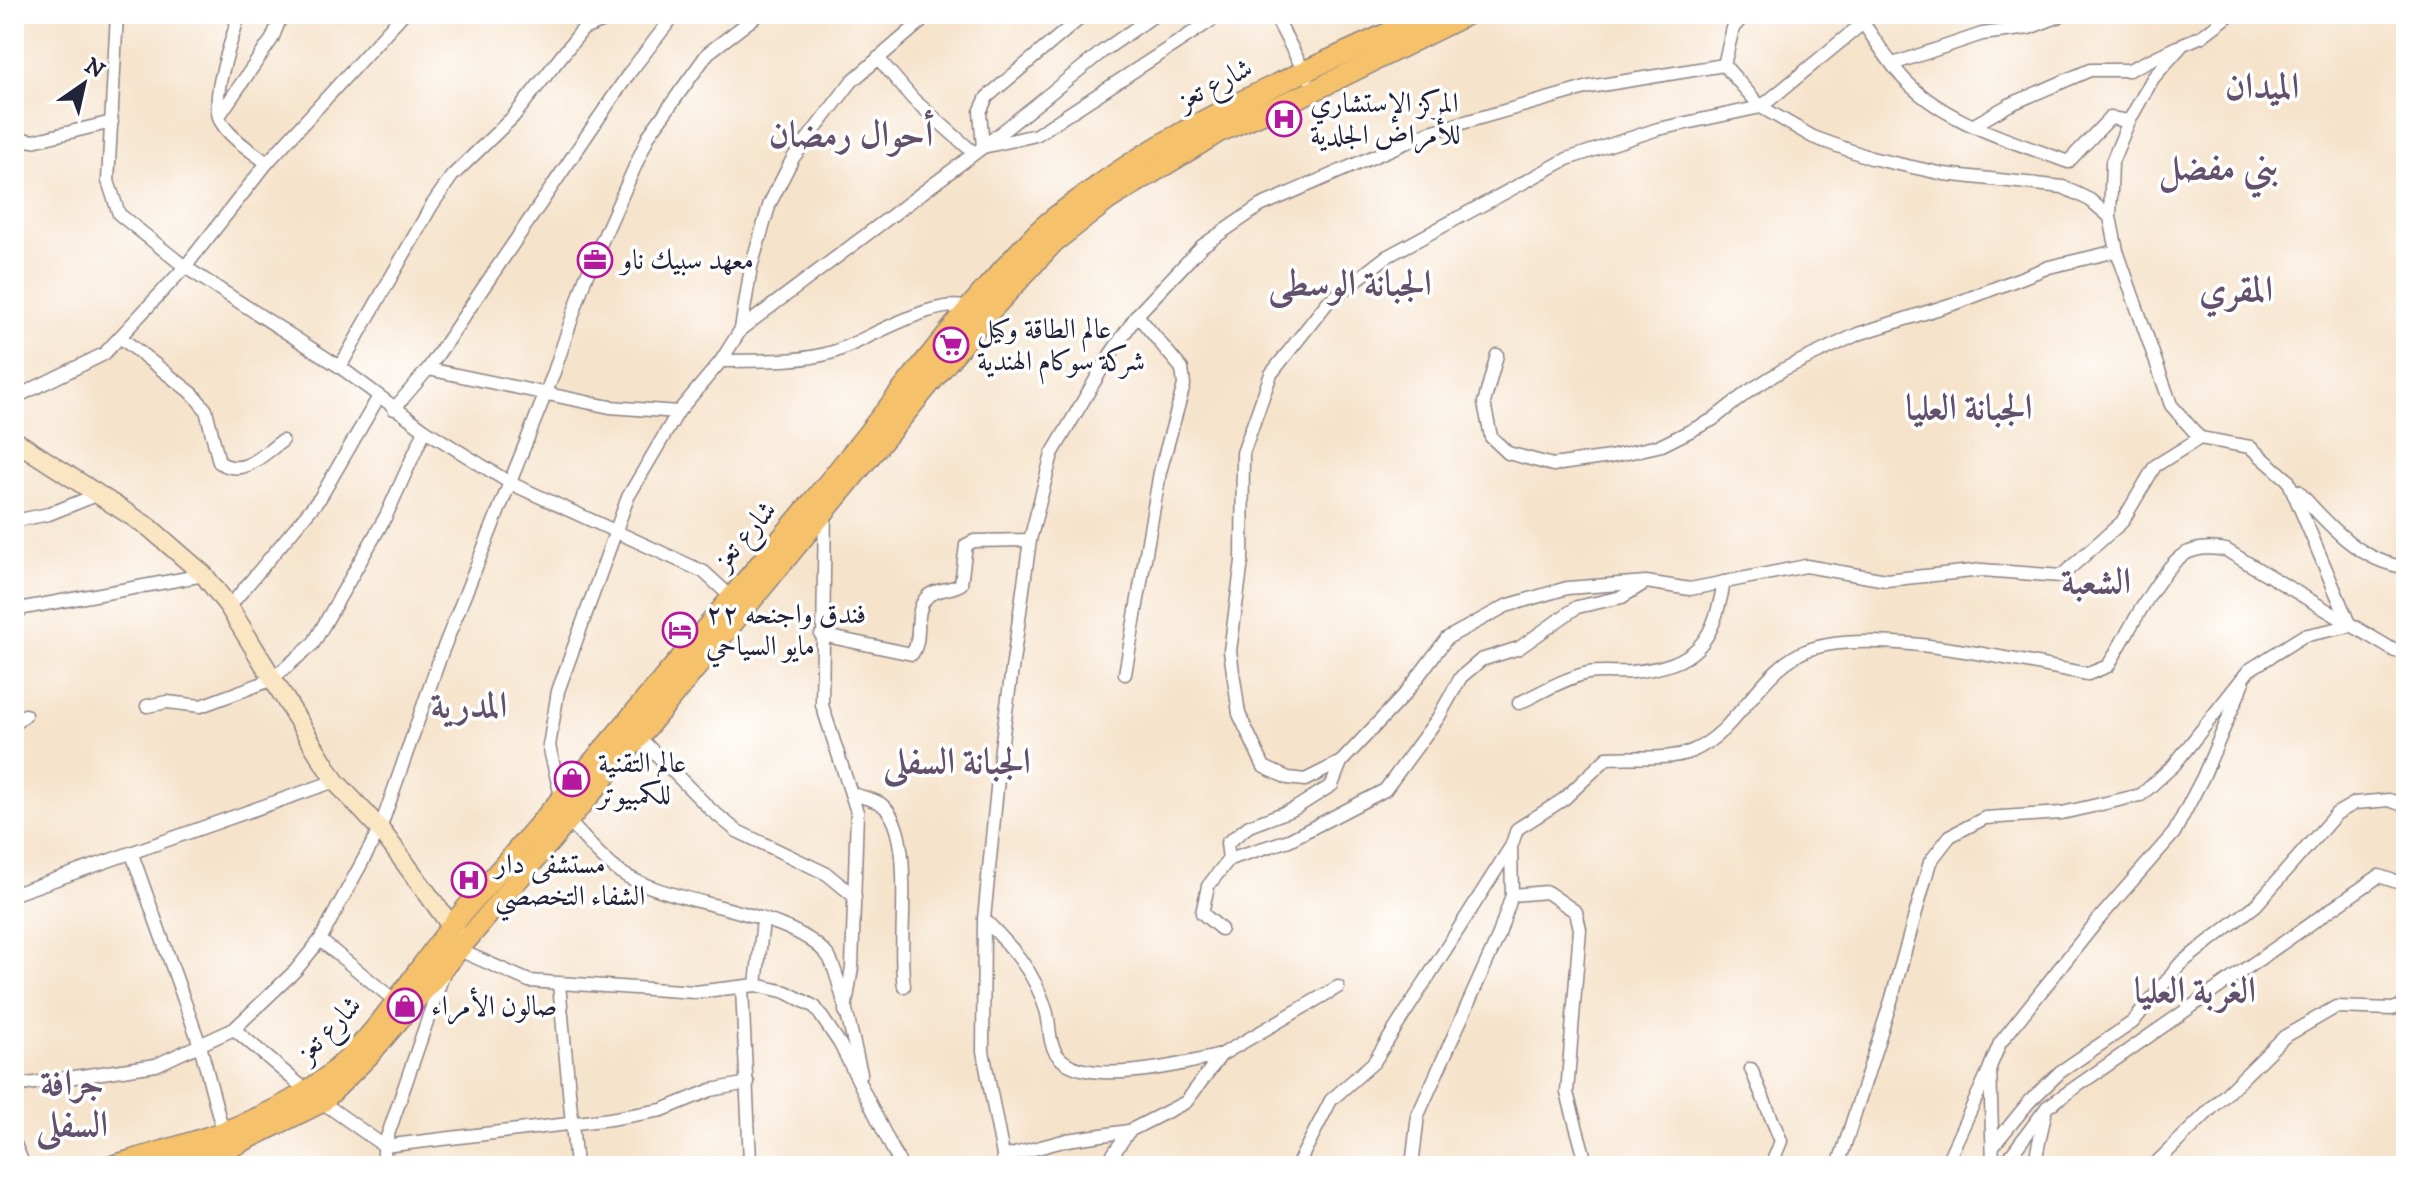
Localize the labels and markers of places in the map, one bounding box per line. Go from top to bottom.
place label: المركز الإستشاري للأمراض الجلدية [1310,86,1461,154]
hospital icon: المركز الإستشاري للأمراض الجلدية [1265,100,1303,138]
office icon: معهد سبيك ناو [576,241,614,279]
place label: معهد سبيك ناو [618,243,754,278]
place label: عالم الطاقة وكيل شركة سوكام الهندية [977,312,1145,385]
supermarket icon: عالم الطاقة وكيل شركة سوكام الهندية [932,326,970,364]
place label: فندق واجنحه ٢٢ مايو السياحي [706,597,866,668]
hotel icon: فندق واجنحه ٢٢ مايو السياحي [661,611,699,649]
place label: عالم التقنية للكمبيوتر [595,746,686,813]
shop icon: عالم التقنية للكمبيوتر [553,760,591,798]
place label: مستشفى دار الشفاء التخصصي [492,847,645,922]
hospital icon: مستشفى دار الشفاء التخصصي [450,861,488,899]
shop icon: صالون الأمراء [386,987,424,1025]
place label: صالون الأمراء [431,987,557,1025]

